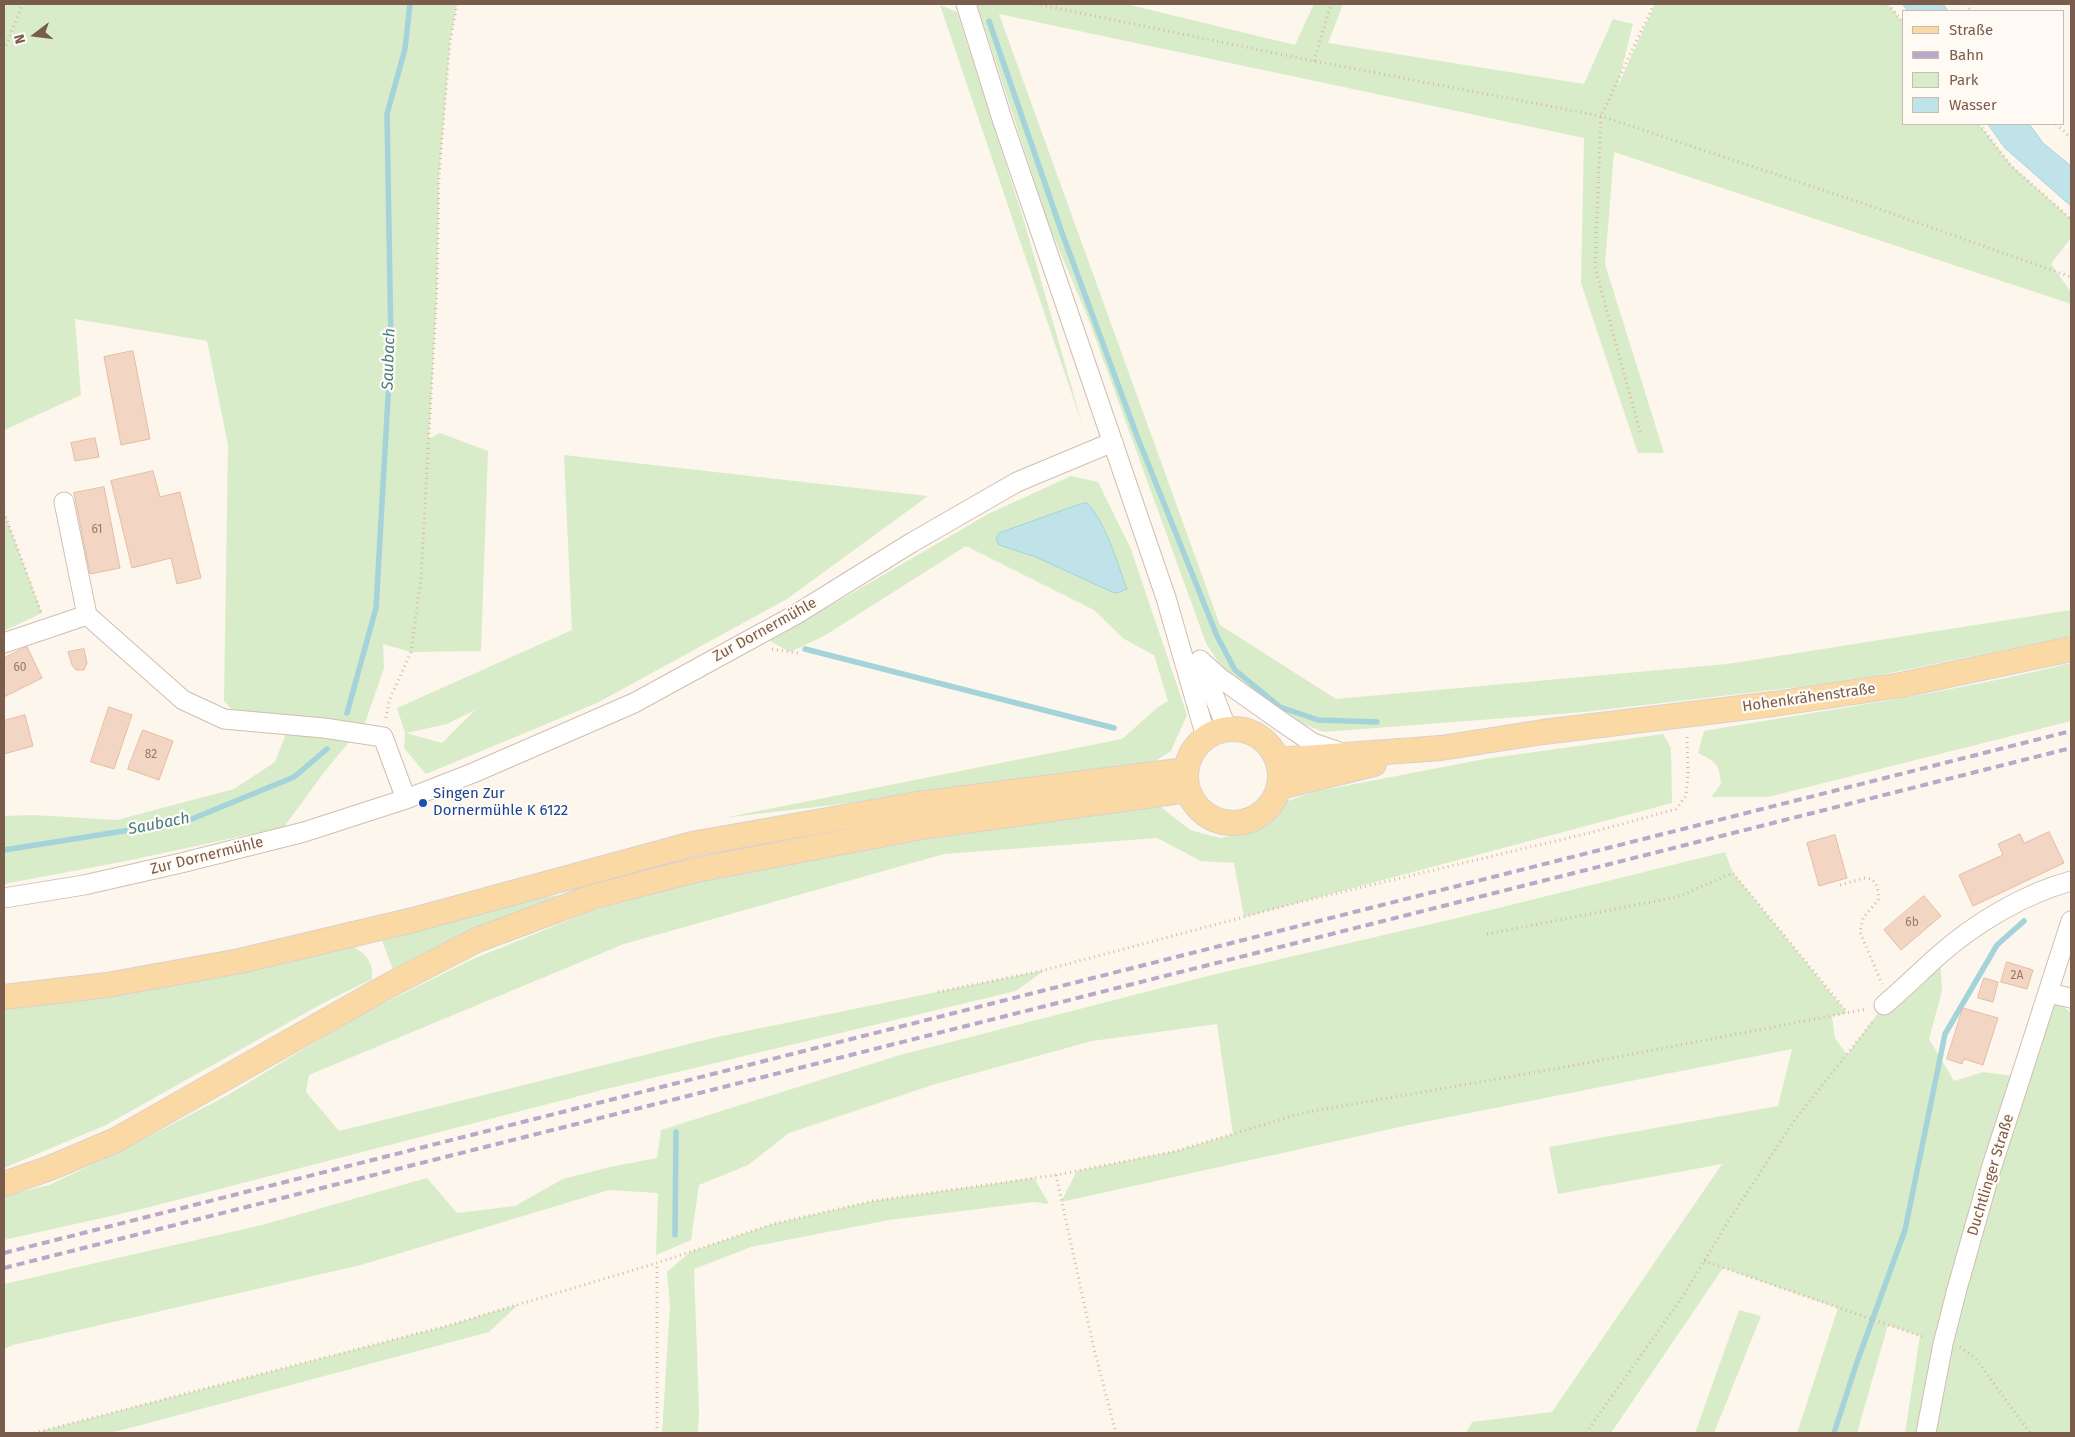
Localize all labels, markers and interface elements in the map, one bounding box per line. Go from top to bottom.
north arrow [10,10,60,60]
legend [1902,10,2065,125]
text: Straße [1949,21,1993,39]
text: N [11,32,29,46]
text: Bahn [1949,46,1984,64]
text: Park [1949,71,1979,89]
text: Wasser [1949,96,1997,114]
water label: Saubach [378,328,400,390]
house number: 61 [91,523,103,537]
street label: Zur Dornermühle [710,594,820,666]
house number: 60 [13,661,27,675]
street label: Hohenkrähenstraße [1741,680,1877,716]
house number: 82 [145,748,157,762]
place label: Singen Zur Dornermühle K 6122 [433,785,568,820]
marker: Singen Zur Dornermühle K 6122 [417,797,429,809]
water label: Saubach [127,809,191,839]
street label: Zur Dornermühle [149,833,265,879]
house number: 6b [1905,916,1919,930]
house number: 2A [2011,969,2023,983]
street label: Duchtlinger Straße [1964,1112,2018,1238]

